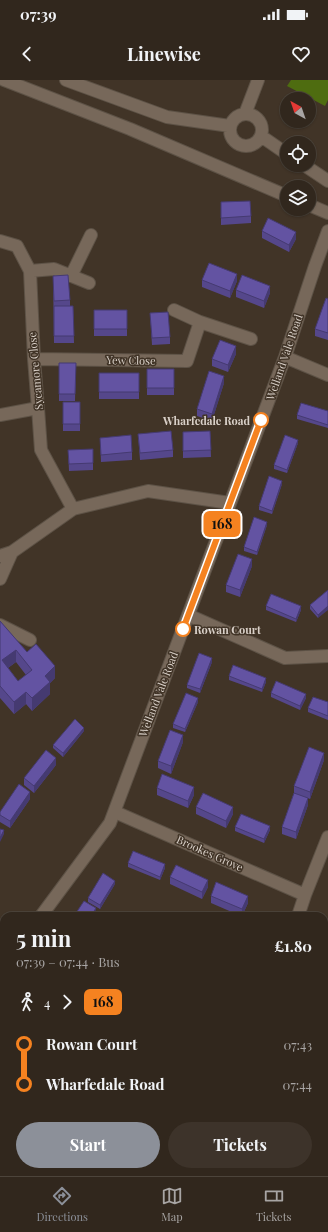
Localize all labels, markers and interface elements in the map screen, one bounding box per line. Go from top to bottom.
text: 07:39 [20,4,56,24]
text: Linewise [127,42,201,66]
icon: back [16,43,38,65]
icon: heart [290,43,312,65]
north arrow [280,92,316,128]
map controls [280,92,316,216]
button: locate [280,136,316,172]
button: layers [280,180,316,216]
street label: Welland Vale Road [262,311,306,403]
street label: Sycamore Close [24,331,46,411]
street label: Yew Close [105,352,156,368]
marker: Wharfedale Road [253,412,269,428]
place label: Wharfedale Road [162,413,250,428]
line badge: 168 [199,511,245,537]
text: 168 [211,514,233,533]
marker: Rowan Court [175,621,191,637]
place label: Rowan Court [194,622,261,637]
street label: Welland Vale Road [135,649,181,740]
street label: Brookes Grove [174,832,246,875]
text: 5 min [16,923,71,953]
text: £1.80 [274,936,312,956]
text: 07:39 – 07:44 · Bus [16,953,120,970]
icon: walk [16,991,38,1013]
icon: forward [56,991,78,1013]
text: 168 [92,992,114,1011]
text: 4 [44,994,50,1011]
text: Rowan Court [46,1034,137,1054]
text: 07:43 [283,1036,312,1053]
text: Wharfedale Road [46,1074,165,1094]
text: 07:44 [283,1076,312,1093]
button: Start [16,1122,160,1168]
button: Tickets [168,1122,312,1168]
tab: Directions [37,1185,88,1224]
tab: Map [161,1185,183,1224]
tab: Tickets [256,1185,291,1224]

